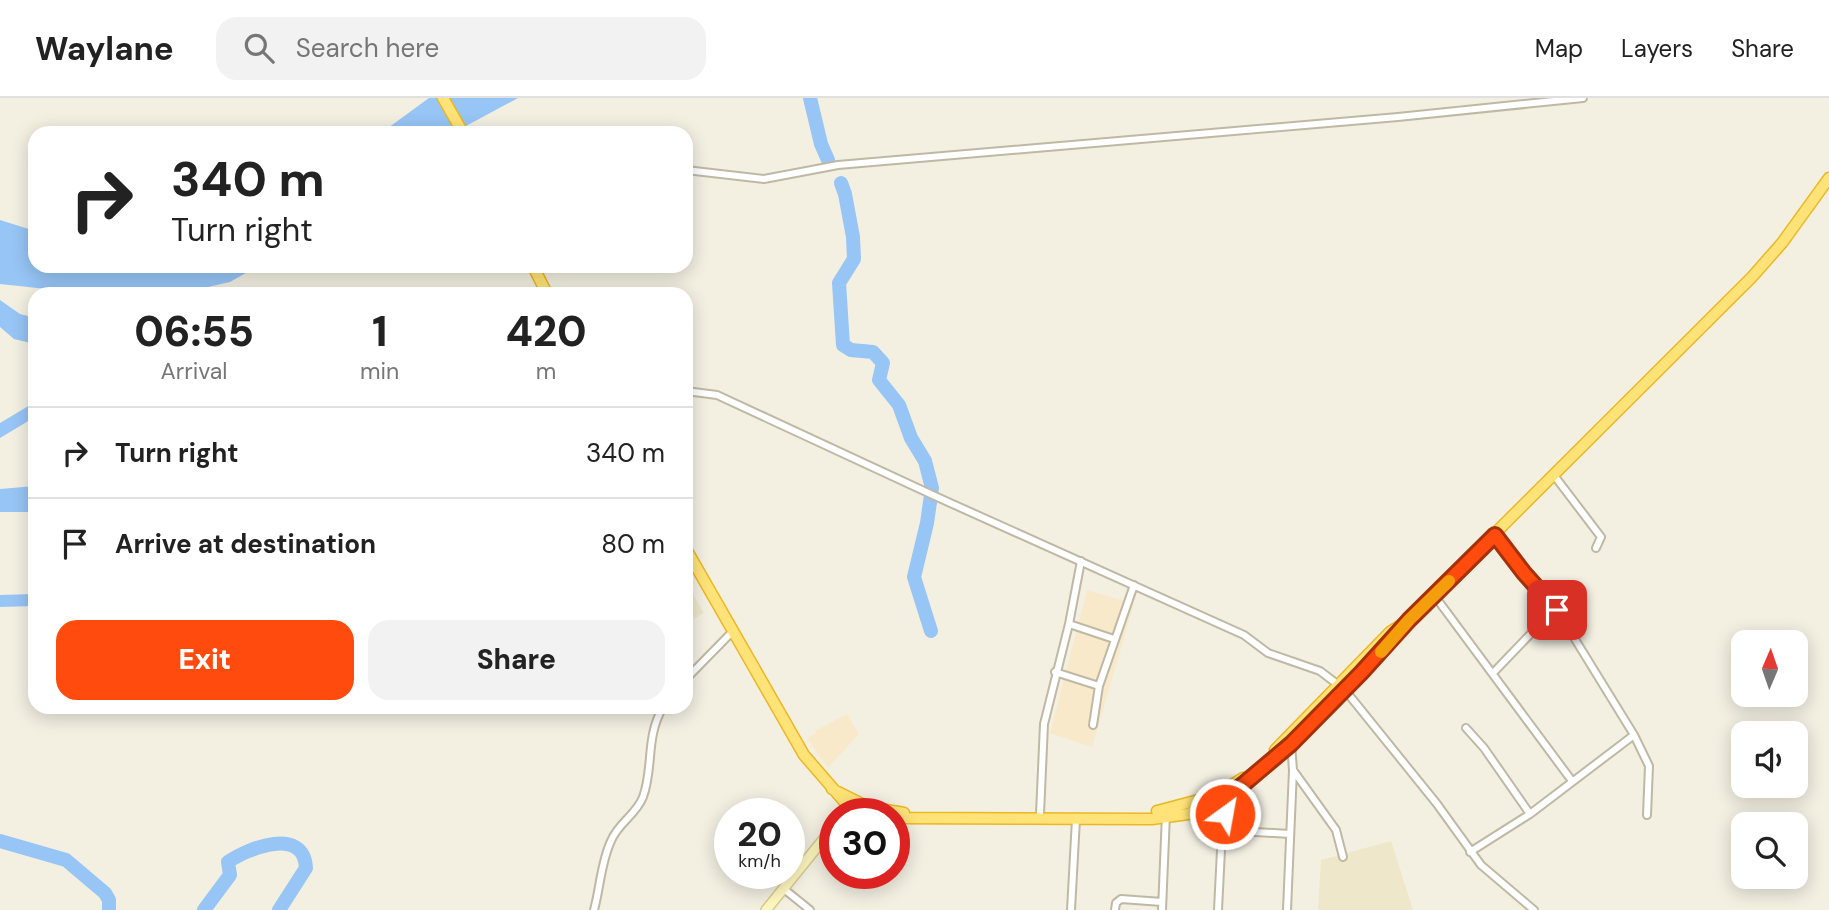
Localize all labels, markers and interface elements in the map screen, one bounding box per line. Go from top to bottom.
search box [216,17,706,80]
text: Waylane [35,27,174,70]
icon: search [240,29,278,67]
text: Search here [296,31,439,65]
text: Map [1535,33,1583,64]
text: Layers [1621,33,1693,64]
text: Share [1731,33,1794,64]
text: 340 m [171,147,325,211]
icon: right [56,154,147,245]
text: Turn right [171,209,313,251]
text: 06:55 [134,304,254,359]
text: 1 [372,304,387,359]
text: 420 [505,304,587,359]
text: Arrival [161,356,228,386]
text: min [360,356,399,386]
text: m [536,356,556,386]
icon: right [56,434,94,472]
text: Turn right [115,436,239,470]
text: 340 m [586,436,665,470]
icon: arrive [56,525,94,563]
text: Arrive at destination [115,527,376,561]
text: 80 m [601,527,665,561]
pin [1527,580,1587,640]
icon: arrive [1538,591,1576,629]
button: Exit [56,620,354,700]
button: Share [368,620,665,700]
north arrow [1731,630,1808,707]
map controls [1731,630,1808,889]
button: sound [1731,721,1808,798]
position arrow [1188,777,1262,851]
speed limit sign: 30 [819,798,910,889]
text: 20 [737,811,782,857]
button: search [1731,812,1808,889]
text: km/h [738,849,781,873]

